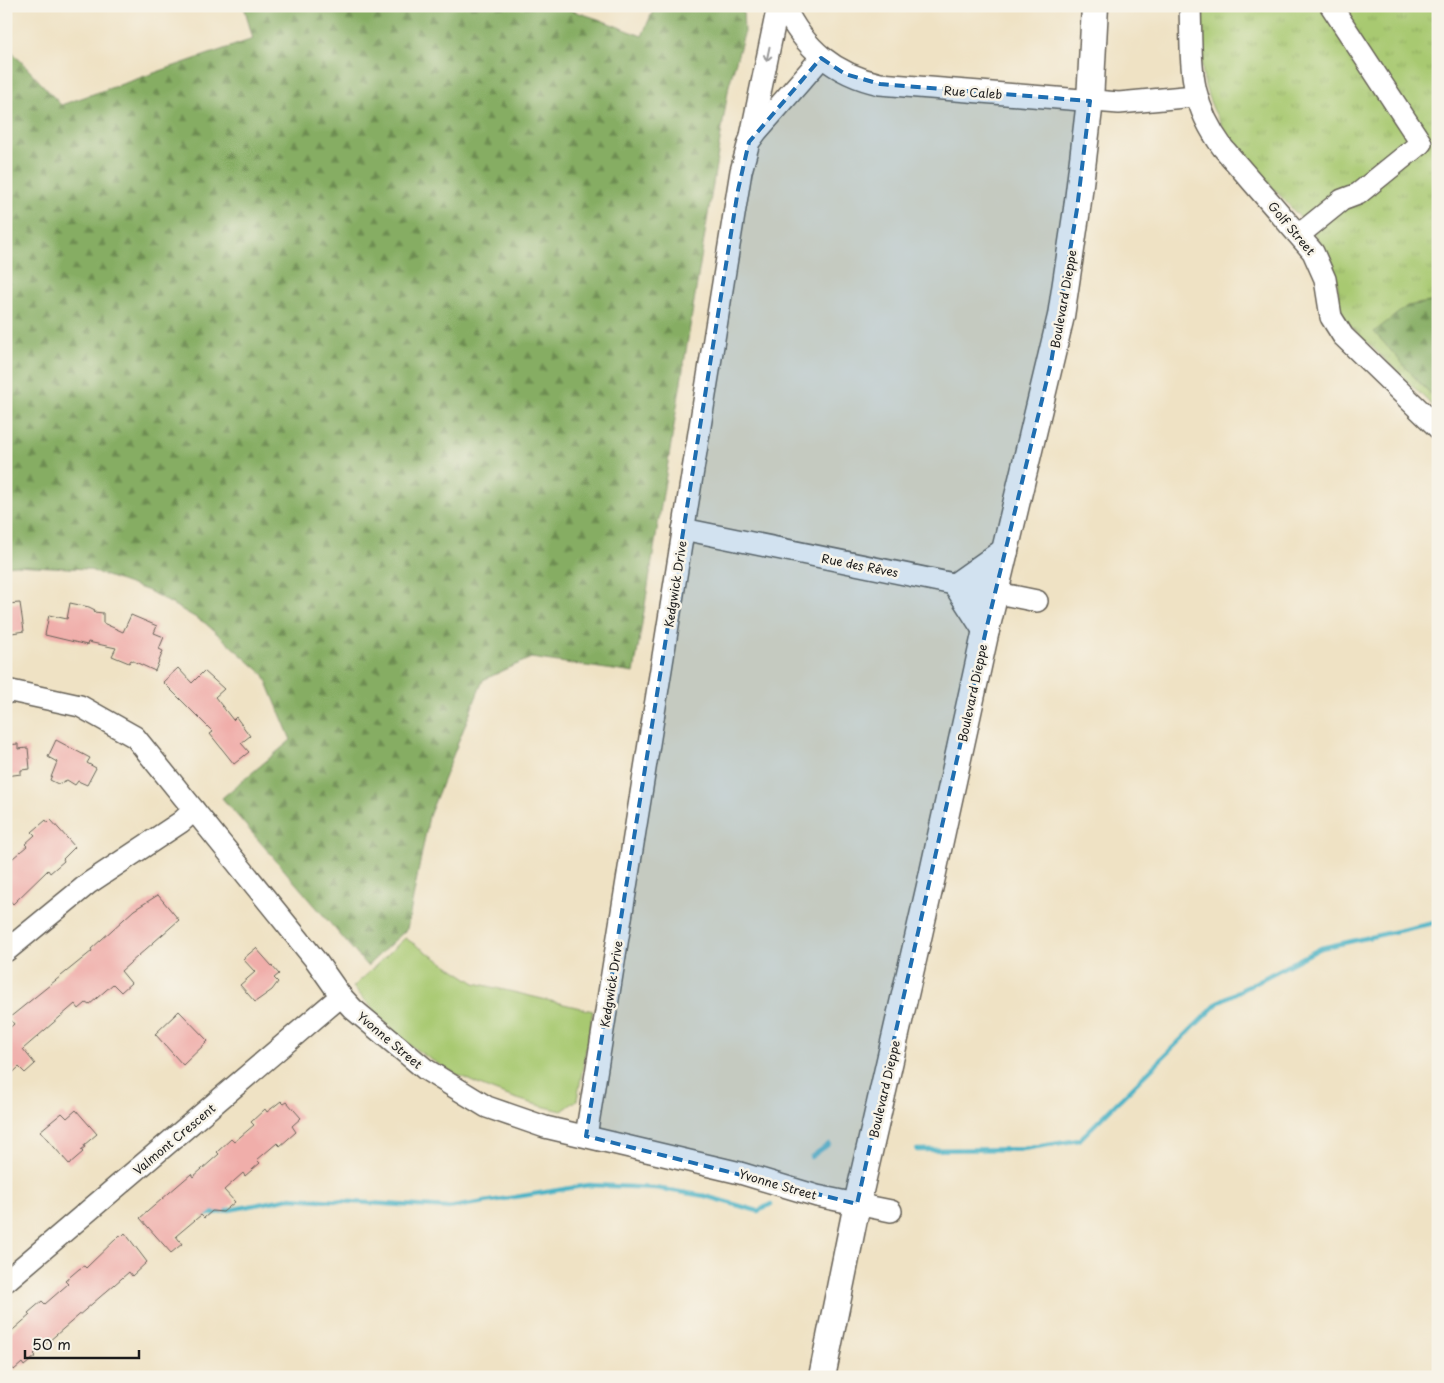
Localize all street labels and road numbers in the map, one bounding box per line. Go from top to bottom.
street label: Rue Caleb [943,81,1003,103]
street label: Golf Street [1264,197,1320,259]
street label: Boulevard Dieppe [1045,248,1081,350]
street label: Kedgwick Drive [659,539,691,629]
street label: Rue des Rêves [820,549,900,581]
street label: Boulevard Dieppe [953,642,991,744]
street label: Kedgwick Drive [595,939,627,1029]
street label: Yvonne Street [353,1007,427,1073]
street label: Boulevard Dieppe [864,1038,904,1140]
street label: Valmont Crescent [129,1099,219,1179]
street label: Yvonne Street [737,1164,819,1204]

